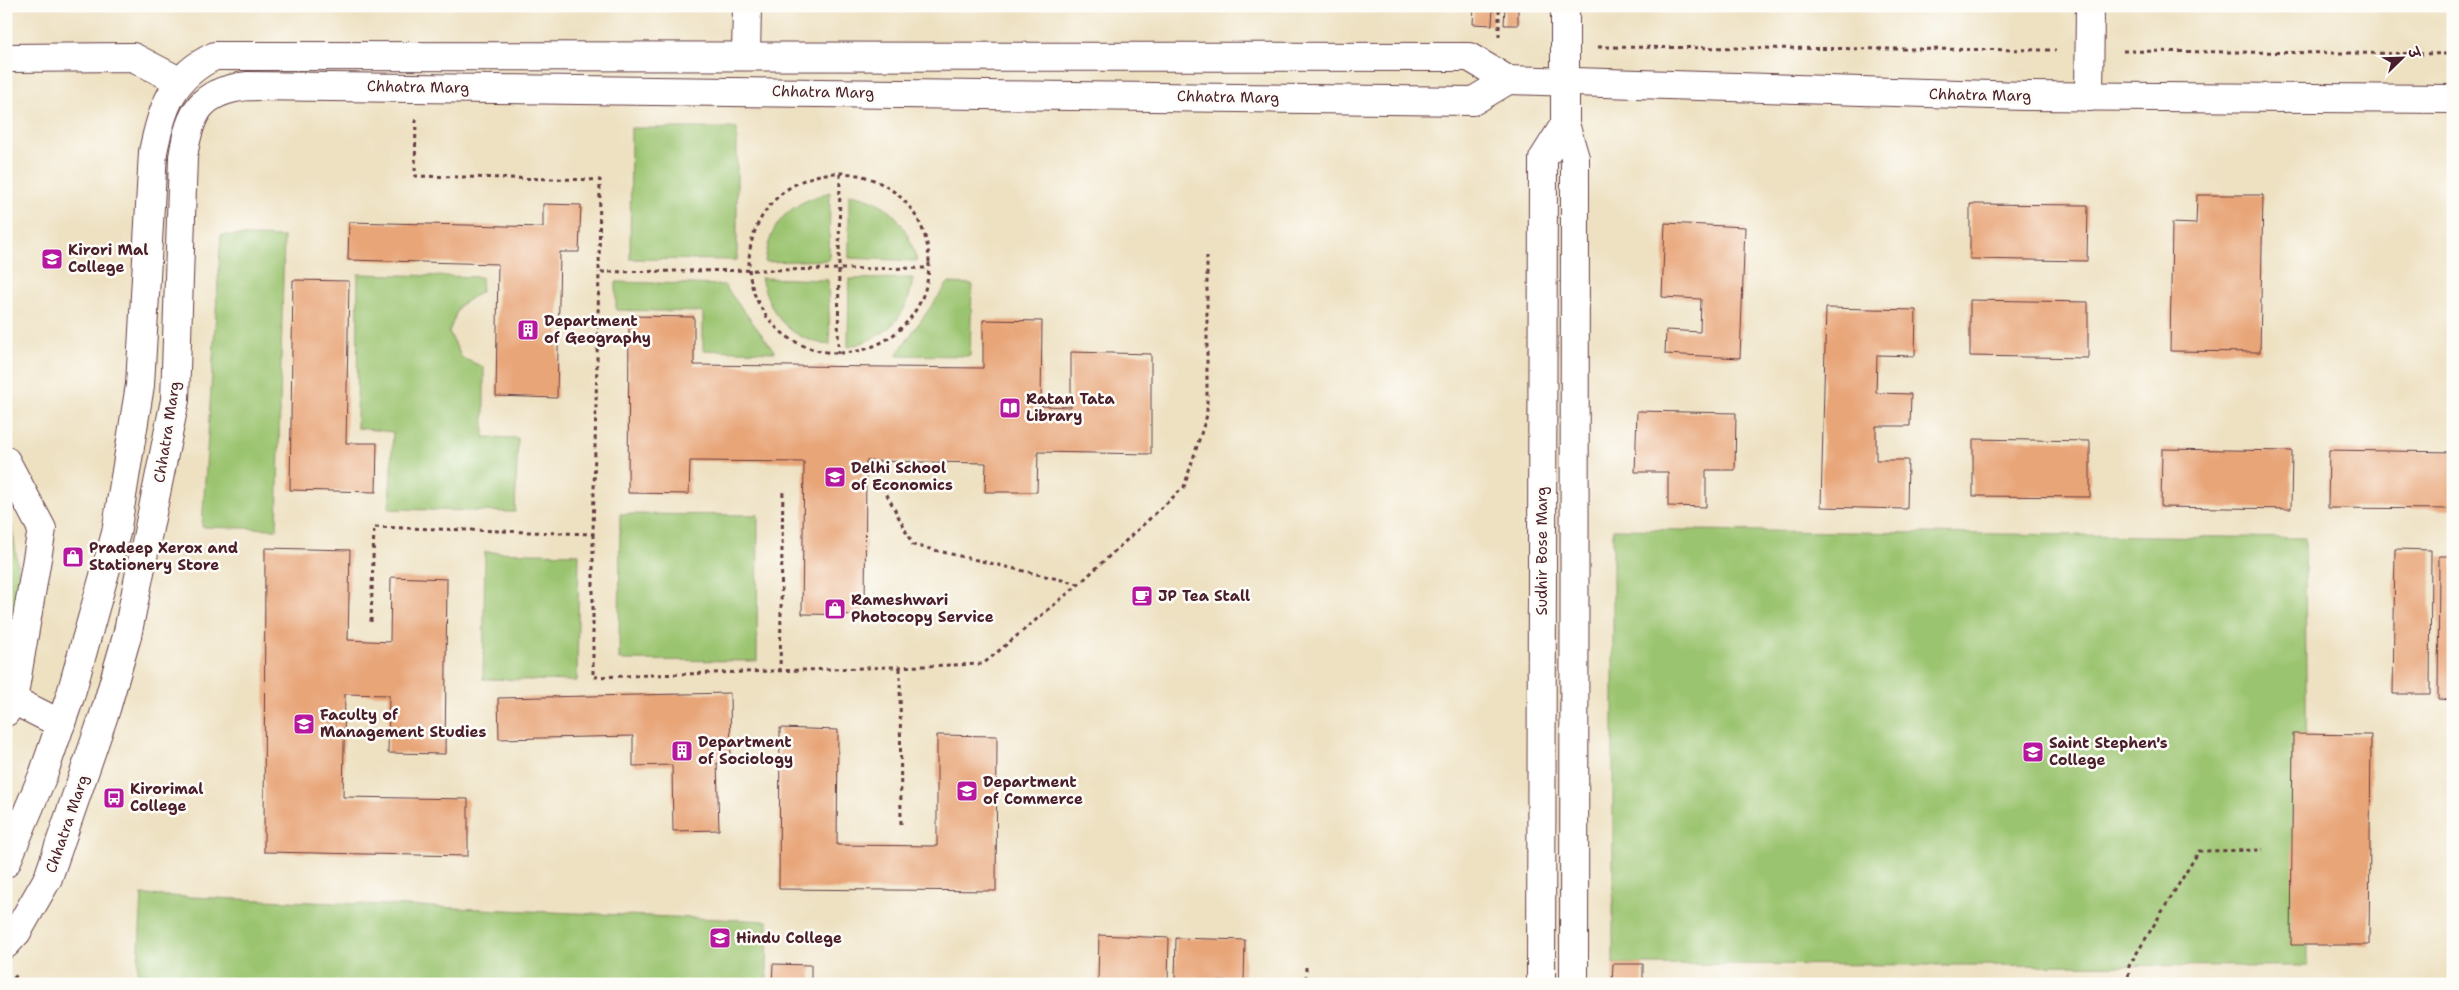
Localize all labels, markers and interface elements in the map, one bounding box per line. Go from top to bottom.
north arrow [2376,32,2426,82]
text: उ [2403,43,2425,62]
street label: Chhatra Marg [367,76,469,98]
street label: Chhatra Marg [772,81,874,103]
street label: Chhatra Marg [1929,84,2031,106]
street label: Chhatra Marg [1177,86,1279,108]
place label: Kirori Mal College [68,240,148,277]
school or university icon: Kirori Mal College [40,247,64,271]
place label: Department of Geography [544,311,651,348]
building icon: Department of Geography [516,318,540,342]
street label: Chhatra Marg [149,380,185,484]
place label: Ratan Tata Library [1026,389,1116,426]
library icon: Ratan Tata Library [998,396,1022,420]
place label: Delhi School of Economics [851,458,953,495]
school or university icon: Delhi School of Economics [823,465,847,489]
street label: Sudhir Bose Marg [1532,487,1552,615]
place label: Pradeep Xerox and Stationery Store [89,538,238,575]
shop icon: Pradeep Xerox and Stationery Store [61,545,85,569]
cafe icon: JP Tea Stall [1130,584,1154,608]
place label: JP Tea Stall [1158,586,1250,606]
place label: Rameshwari Photocopy Service [851,590,994,627]
shop icon: Rameshwari Photocopy Service [823,597,847,621]
place label: Faculty of Management Studies [320,705,486,742]
school or university icon: Faculty of Management Studies [292,712,316,736]
place label: Department of Sociology [698,732,793,769]
place label: Saint Stephen's College [2049,733,2168,770]
building icon: Department of Sociology [670,739,694,763]
school or university icon: Saint Stephen's College [2021,740,2045,764]
street label: Chhatra Marg [41,772,93,876]
place label: Department of Commerce [983,772,1083,809]
place label: Kirorimal College [130,779,203,816]
school or university icon: Department of Commerce [955,779,979,803]
bus stop icon: Kirorimal College [102,786,126,810]
school or university icon: Hindu College [708,926,732,950]
place label: Hindu College [736,928,842,948]

